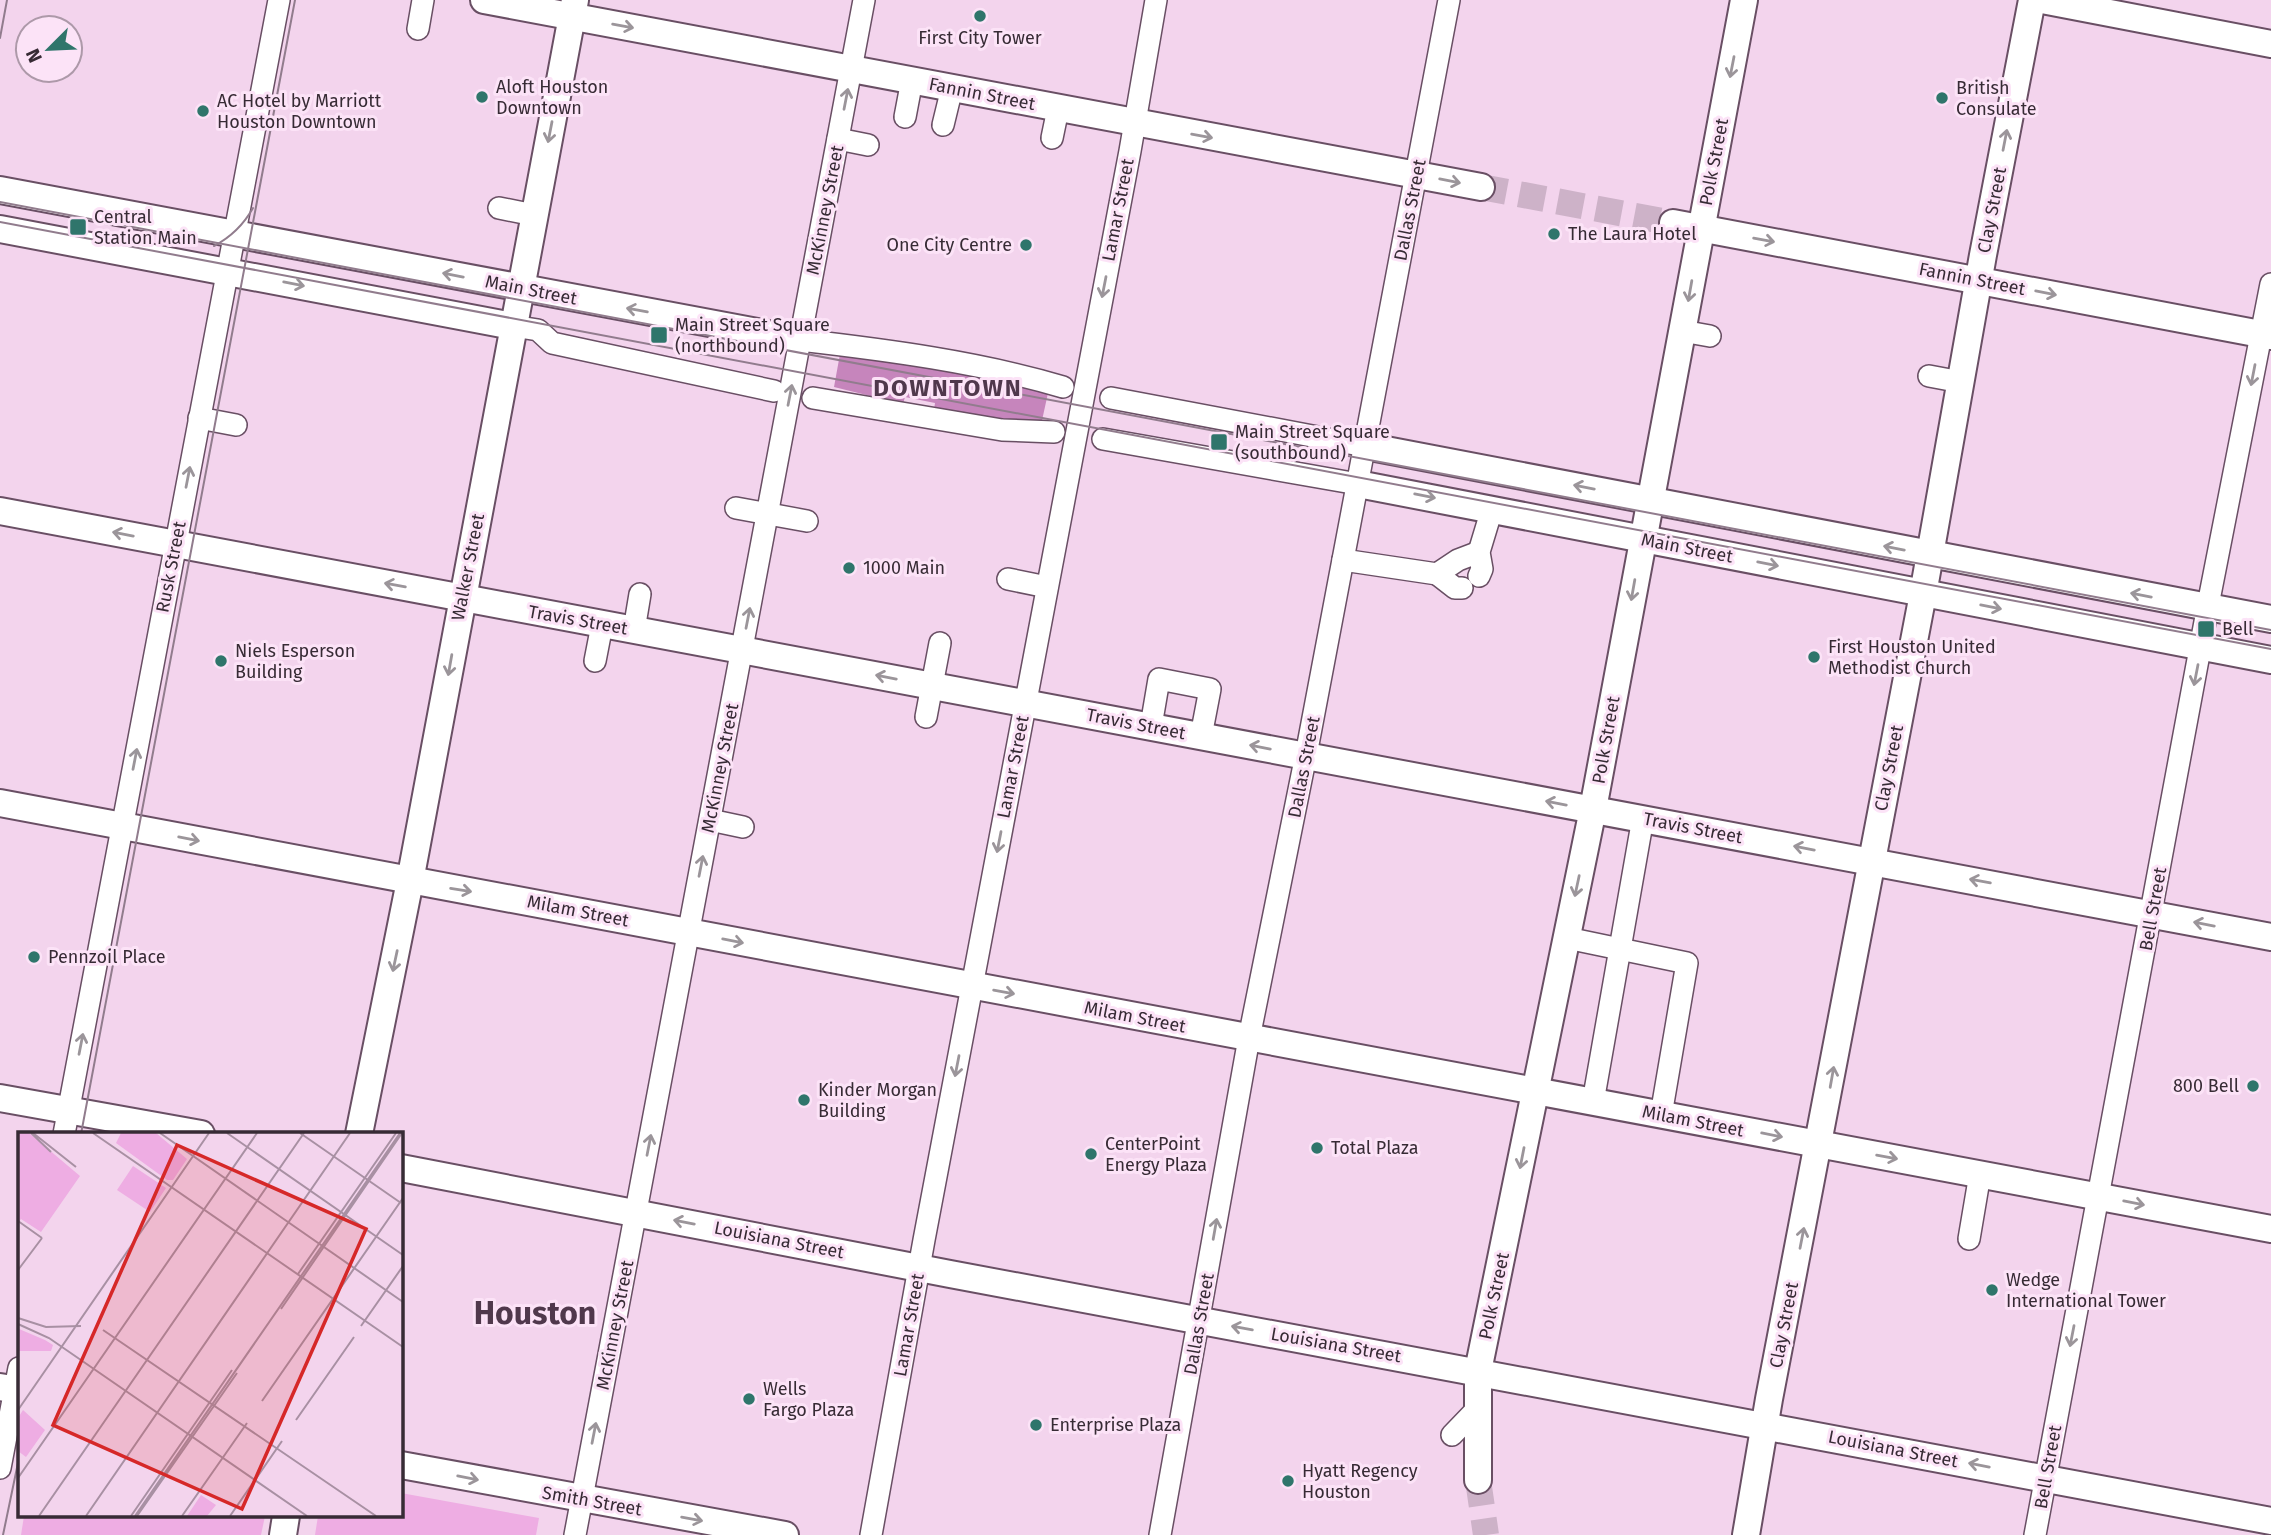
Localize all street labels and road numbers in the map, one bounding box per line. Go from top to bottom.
street label: Fannin Street [927,73,1038,115]
street label: Polk Street [1695,116,1733,208]
street label: McKinney Street [802,143,848,277]
street label: Lamar Street [1097,156,1139,263]
street label: Dallas Street [1389,157,1431,263]
street label: Clay Street [1973,165,2011,255]
street label: Fannin Street [1917,258,2028,300]
street label: Main Street [483,270,579,310]
street label: Walker Street [447,511,489,622]
street label: Rusk Street [151,519,191,615]
street label: Main Street [1639,528,1735,568]
street label: Travis Street [527,600,630,640]
street label: Polk Street [1587,694,1625,786]
street label: McKinney Street [697,701,743,835]
street label: Travis Street [1085,704,1188,744]
street label: Lamar Street [992,713,1034,820]
street label: Dallas Street [1283,714,1325,820]
street label: Clay Street [1870,723,1908,813]
street label: Travis Street [1642,808,1745,848]
street label: Bell Street [2135,865,2171,953]
street label: Milam Street [525,890,631,932]
street label: Milam Street [1082,996,1188,1038]
street label: Milam Street [1640,1100,1746,1142]
street label: Louisiana Street [712,1217,846,1263]
street label: Polk Street [1474,1250,1514,1342]
street label: McKinney Street [592,1258,638,1392]
street label: Lamar Street [889,1271,929,1378]
street label: Dallas Street [1179,1271,1219,1377]
street label: Clay Street [1765,1280,1803,1370]
street label: Louisiana Street [1269,1323,1403,1367]
street label: Bell Street [2030,1423,2066,1511]
street label: Louisiana Street [1826,1426,1960,1472]
street label: Smith Street [540,1481,644,1521]

